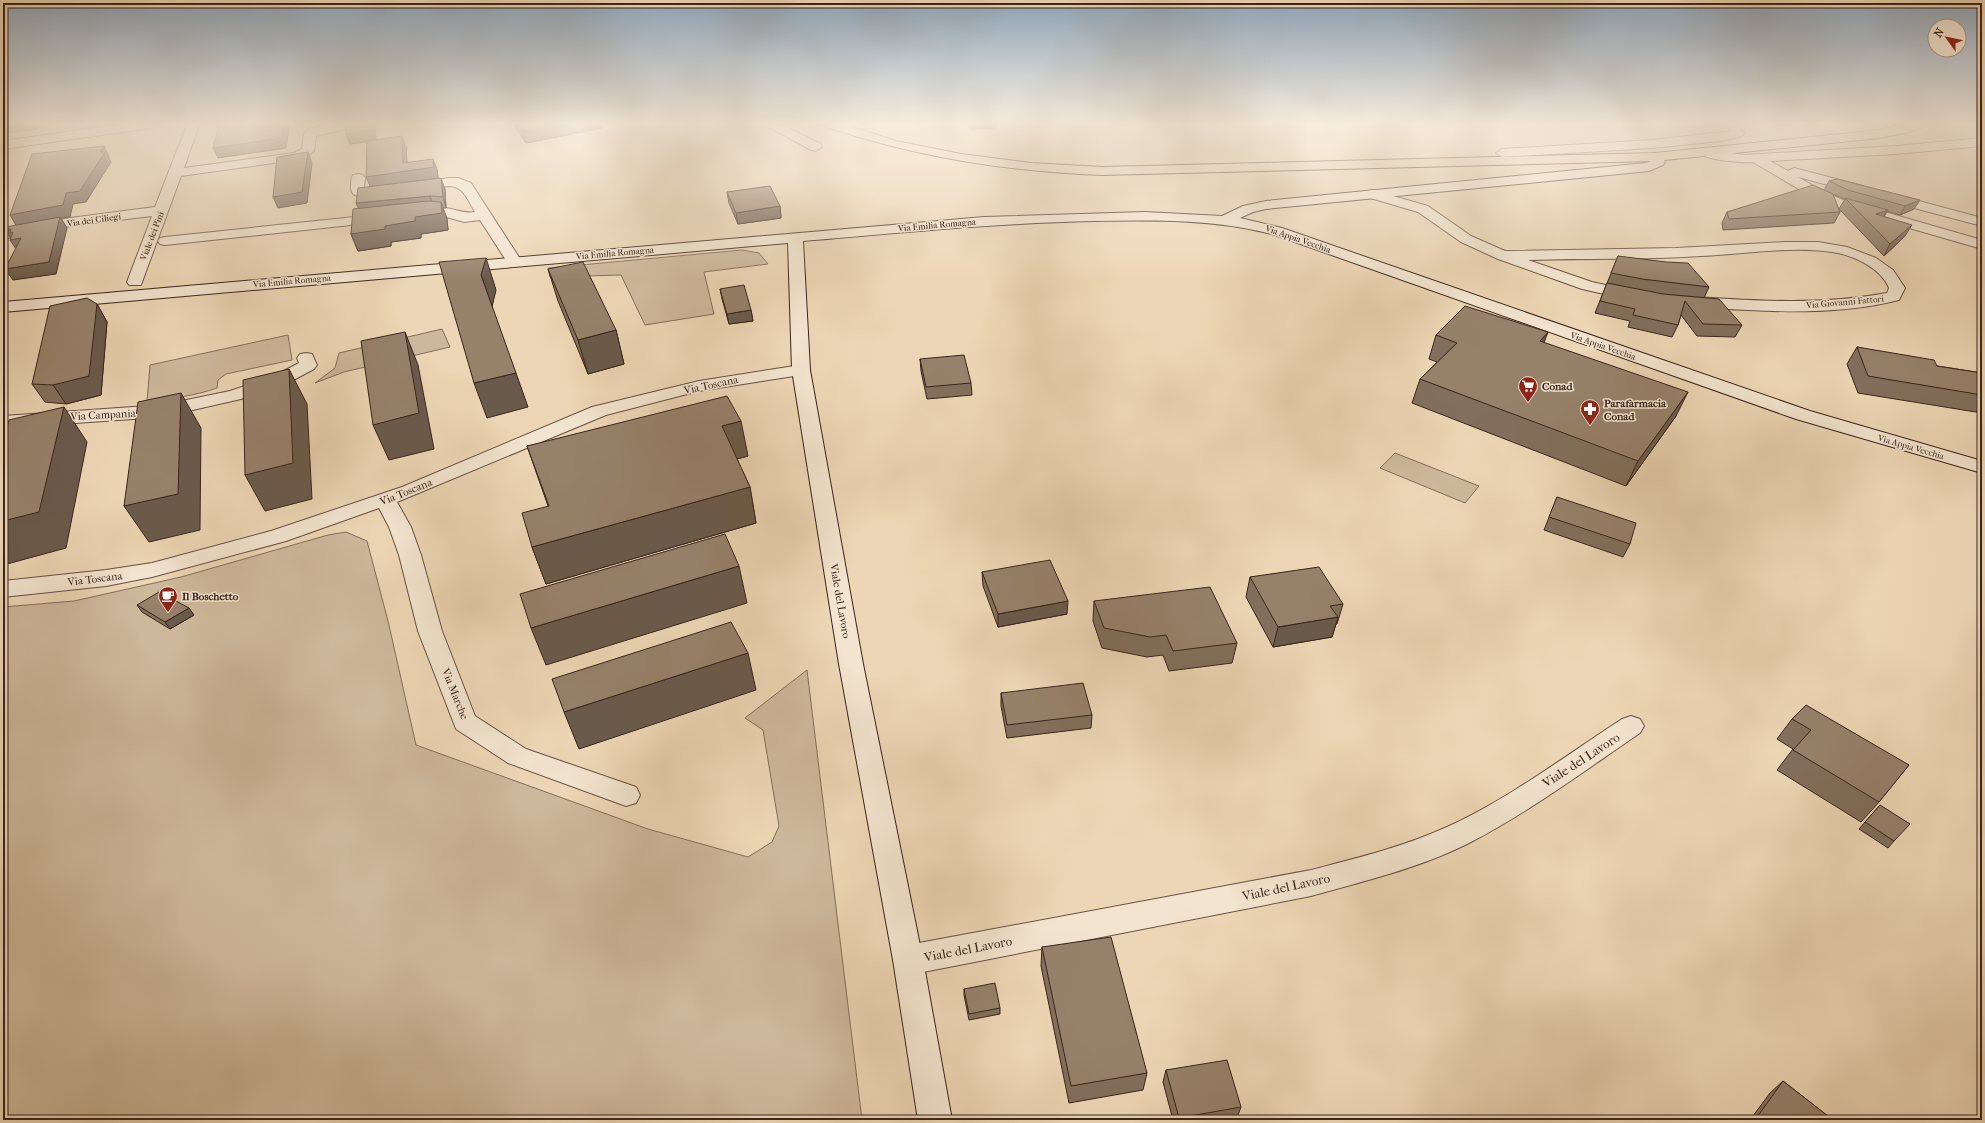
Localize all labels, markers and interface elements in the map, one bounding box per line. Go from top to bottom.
north arrow [1927,18,1967,58]
text: N [1931,25,1947,40]
street label: Viale dei Pini [138,210,166,263]
street label: Via dei Ciliegi [65,211,122,229]
street label: Via Emilia Romagna [897,217,977,233]
street label: Via Appia Vecchia [1263,223,1333,255]
street label: Via Emilia Romagna [575,245,655,261]
street label: Via Emilia Romagna [252,273,332,289]
street label: Via Giovanni Fattori [1805,294,1885,310]
street label: Via Appia Vecchia [1568,330,1638,362]
street label: Via Toscana [682,373,740,397]
supermarket icon: Conad [1517,375,1539,403]
place label: Conad [1542,380,1573,393]
place label: Parafarmacia Conad [1604,397,1667,423]
pharmacy icon: Parafarmacia Conad [1579,398,1601,426]
street label: Via Campania [69,407,137,423]
street label: Via Appia Vecchia [1876,432,1946,461]
street label: Via Toscana [377,475,435,509]
street label: Viale del Lavoro [827,562,853,640]
street label: Via Toscana [66,569,124,589]
cafe icon: Il Boschetto [157,585,179,613]
place label: Il Boschetto [182,590,239,603]
street label: Via Marche [438,666,471,722]
street label: Viale del Lavoro [1539,729,1623,791]
street label: Viale del Lavoro [1240,870,1332,904]
street label: Viale del Lavoro [922,933,1014,965]

